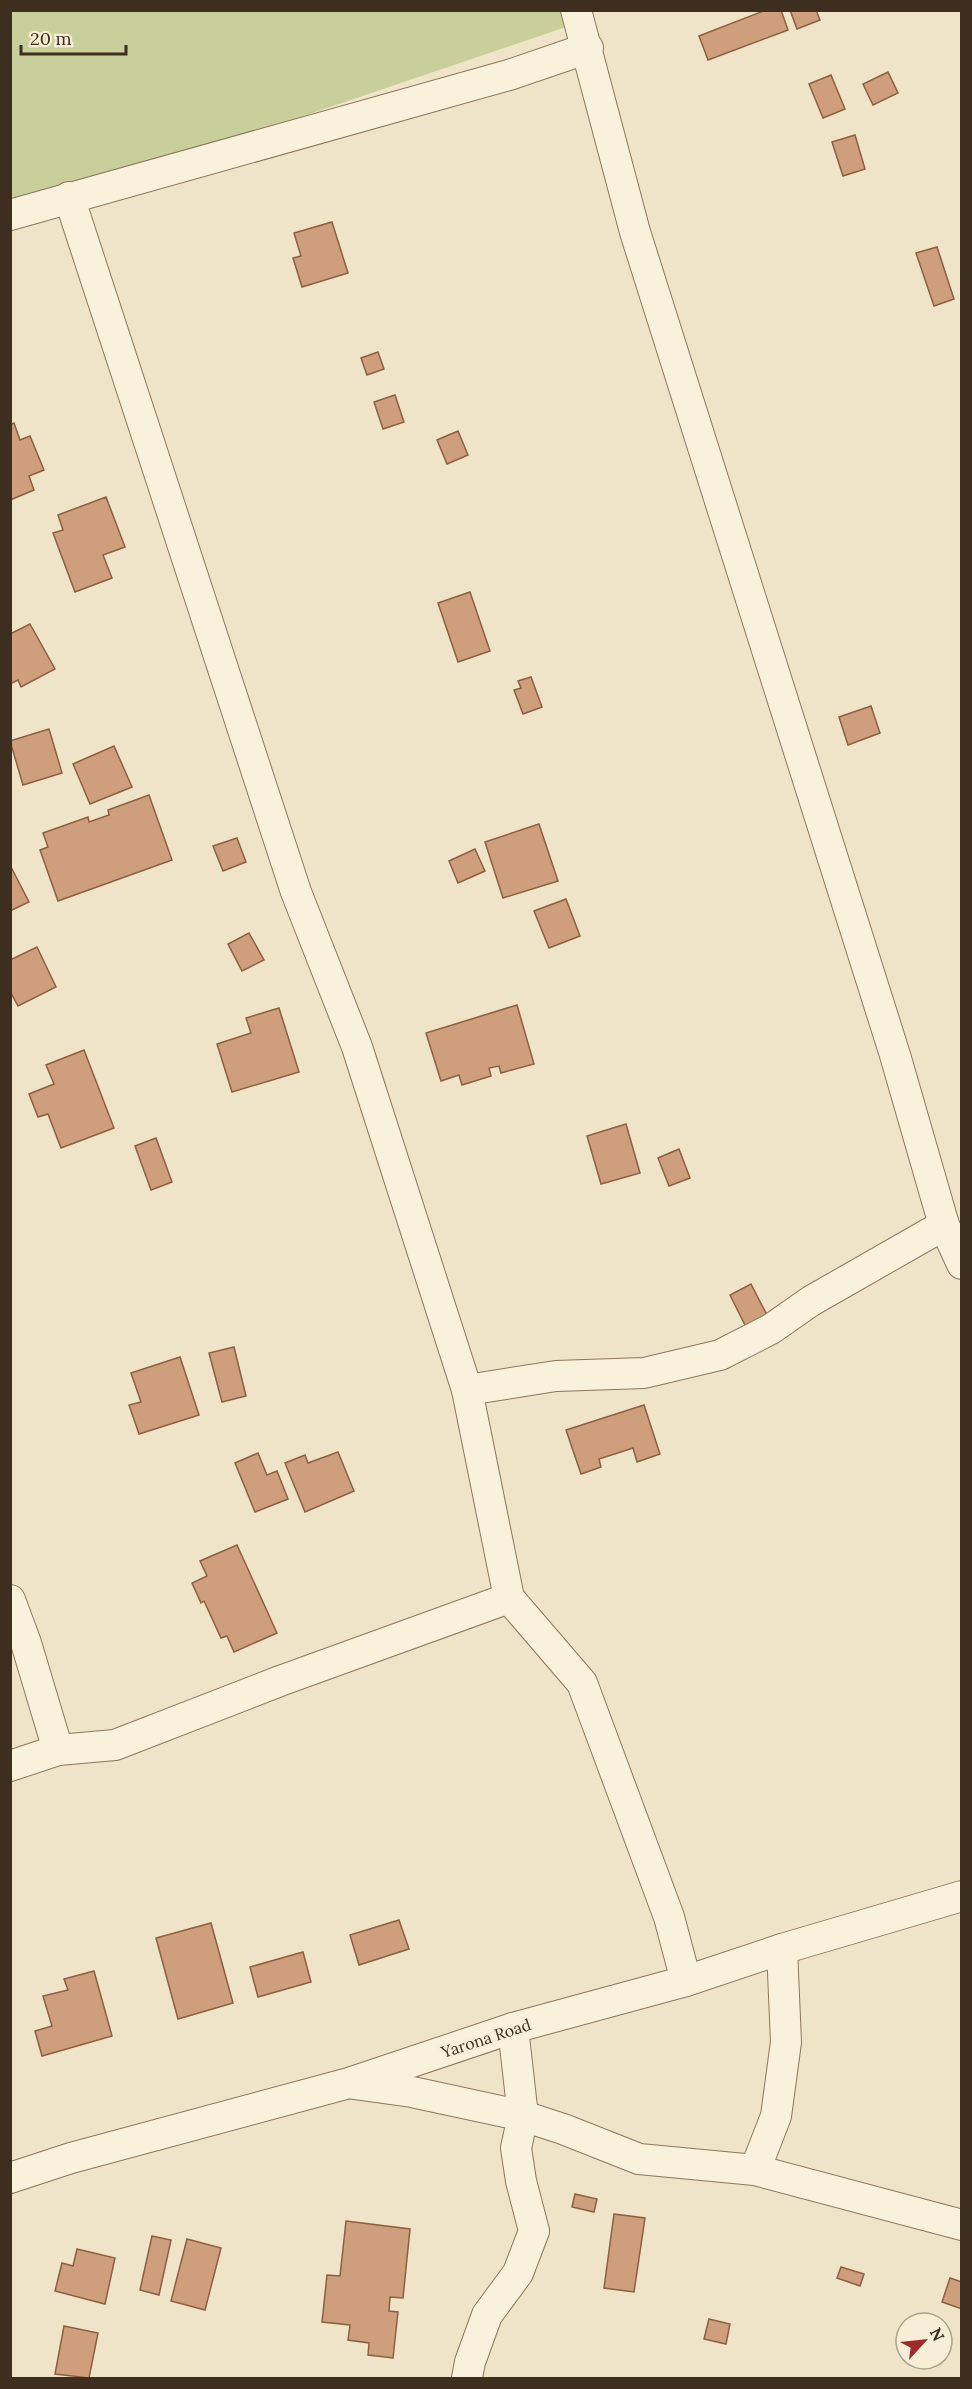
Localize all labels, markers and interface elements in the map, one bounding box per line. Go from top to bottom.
scale bar [21,18,126,56]
text: 20 m [30,27,72,50]
street label: Yarona Road [438,2014,534,2062]
north arrow [894,2311,954,2371]
text: N [926,2324,949,2344]

